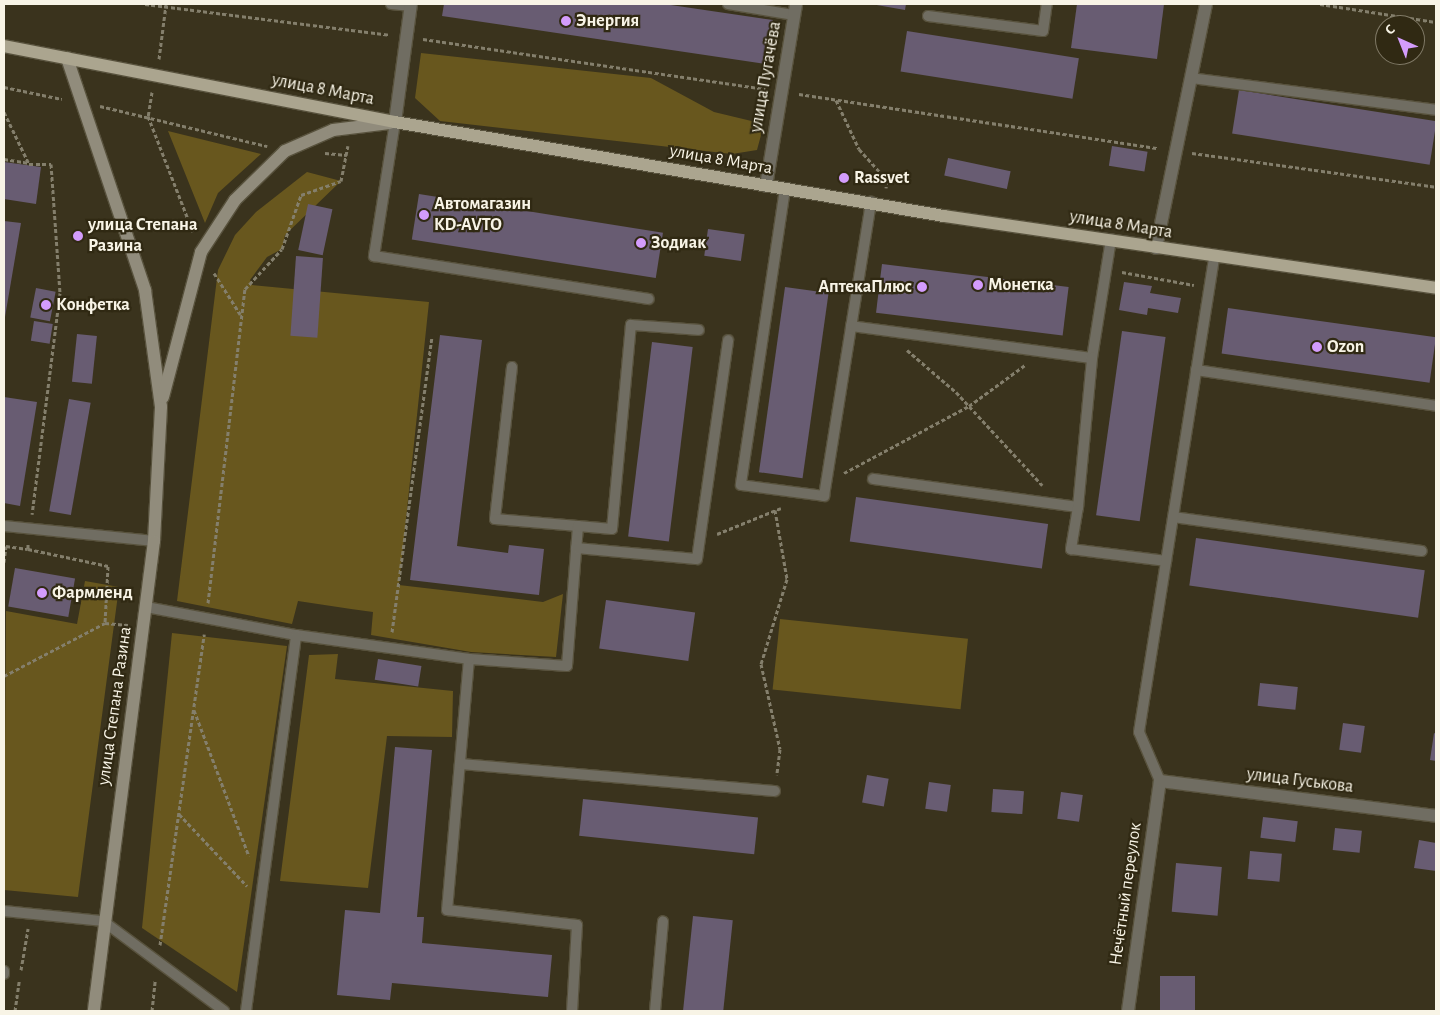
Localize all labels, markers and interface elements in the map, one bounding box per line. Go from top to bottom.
place label: Энергия [576,10,639,32]
marker: Энергия [560,15,572,27]
north arrow [1375,15,1425,65]
street label: улица Пугачёва [746,20,786,134]
text: С [1383,22,1398,38]
street label: улица 8 Марта [270,69,376,111]
street label: улица 8 Марта [668,140,774,180]
place label: Rassvet [854,167,909,189]
marker: Rassvet [838,172,850,184]
place label: Автомагазин KD-AVTO [434,194,531,236]
street label: улица 8 Марта [1068,206,1174,244]
marker: Автомагазин KD-AVTO [418,209,430,221]
place label: улица Степана Разина [88,215,198,258]
marker: улица Степана Разина [72,230,84,242]
place label: Зодиак [651,232,706,254]
marker: Зодиак [635,237,647,249]
place label: Монетка [988,274,1054,296]
place label: АптекаПлюс [818,276,912,298]
marker: Монетка [972,279,984,291]
marker: АптекаПлюс [916,281,928,293]
place label: Конфетка [56,294,130,316]
marker: Конфетка [40,299,52,311]
place label: Ozon [1327,336,1364,358]
marker: Ozon [1311,341,1323,353]
place label: Фармленд [52,582,133,604]
marker: Фармленд [36,587,48,599]
street label: улица Степана Разина [93,625,137,787]
street label: улица Гуськова [1245,764,1355,798]
street label: Нечётный переулок [1105,821,1147,967]

